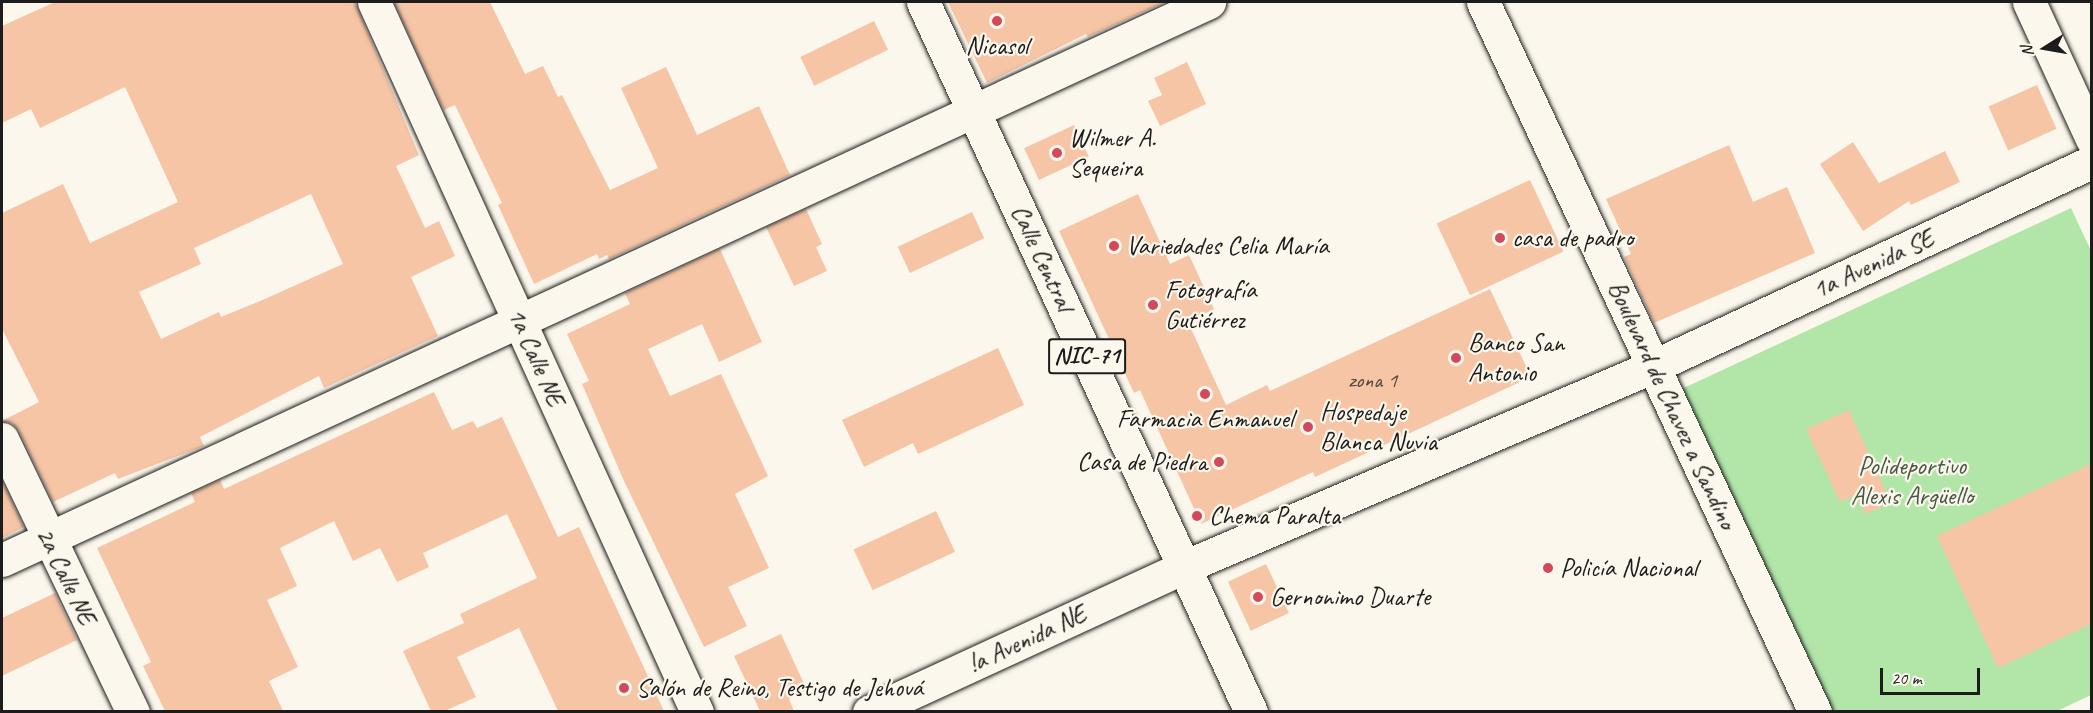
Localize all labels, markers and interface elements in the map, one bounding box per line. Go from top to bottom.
marker: Nicasol [990,14,1004,28]
north arrow [2015,18,2075,78]
place label: Nicasol [965,30,1029,62]
text: N [2017,45,2038,58]
place label: Wilmer A. Sequeira [1069,122,1156,184]
marker: Wilmer A. Sequeira [1050,146,1064,160]
street label: Calle Central [1004,200,1080,316]
place label: casa de padro [1512,222,1633,254]
street label: 1a Avenida SE [1808,223,1938,305]
place label: Variedades Celia María [1126,230,1330,262]
marker: casa de padro [1493,231,1507,245]
marker: Variedades Celia María [1107,239,1121,253]
place label: Fotografía Gutiérrez [1165,274,1256,336]
street label: Boulevard de Chavez a Sandino [1600,275,1744,535]
marker: Fotografía Gutiérrez [1146,298,1160,312]
street label: 1a Calle NE [500,302,572,412]
place label: Banco San Antonio [1468,327,1565,388]
road number: NIC-71 [1048,335,1126,377]
marker: Banco San Antonio [1449,351,1463,365]
house number: zona 1 [1349,368,1397,394]
marker: Farmacia Enmanuel [1198,387,1212,401]
place label: Hospedaje Blanca Nuvia [1320,396,1437,458]
place label: Farmacia Enmanuel [1116,403,1294,435]
marker: Hospedaje Blanca Nuvia [1301,420,1315,434]
place label: Casa de Piedra [1077,446,1207,478]
park label: Polideportivo Alexis Argüello [1851,450,1973,512]
marker: Casa de Piedra [1212,455,1226,469]
place label: Chema Paralta [1209,500,1340,532]
marker: Chema Paralta [1190,509,1204,523]
street label: 2a Calle NE [29,522,103,630]
place label: Policía Nacional [1560,552,1699,584]
marker: Policía Nacional [1541,561,1555,575]
place label: Gernonimo Duarte [1270,581,1430,613]
marker: Gernonimo Duarte [1251,590,1265,604]
street label: !a Avenida NE [963,598,1091,680]
scale bar [1883,656,1984,694]
text: 20 m [1891,667,1922,689]
place label: Salón de Reino, Testigo de Jehová [636,672,923,704]
marker: Salón de Reino, Testigo de Jehová [617,681,631,695]

